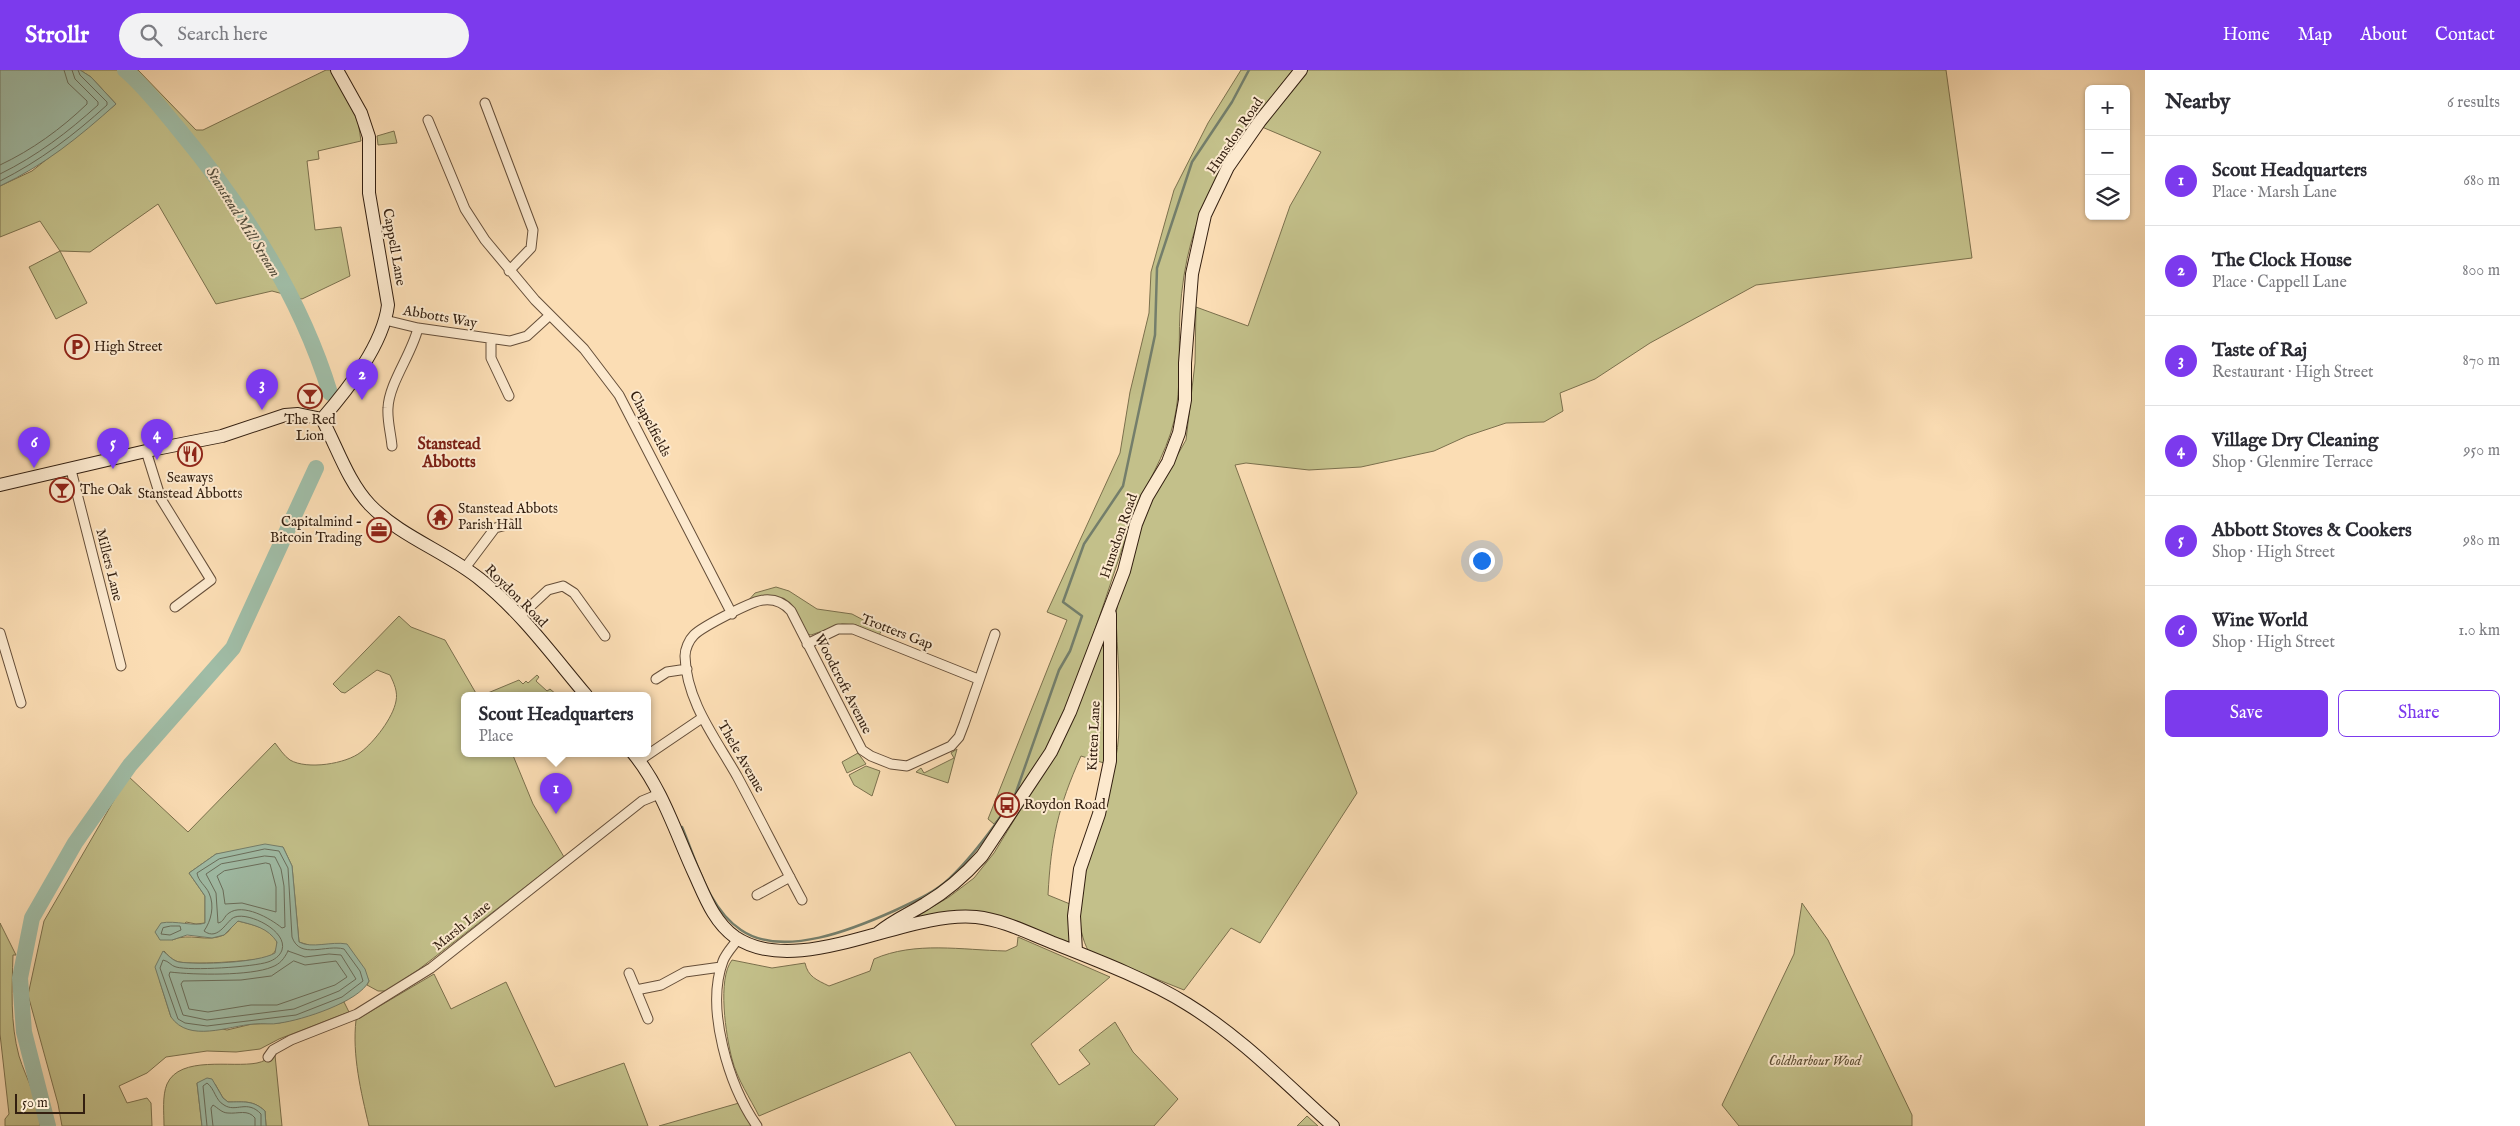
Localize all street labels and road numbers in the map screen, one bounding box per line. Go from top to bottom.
street label: Hunsdon Road [1203,94,1268,178]
street label: Cappell Lane [378,207,410,288]
street label: Abbotts Way [401,301,479,332]
street label: Chapelfields [625,388,675,460]
street label: Hunsdon Road [1096,491,1142,581]
street label: Millers Lane [91,527,127,604]
street label: Roydon Road [481,561,552,632]
street label: Trotters Gap [858,610,936,654]
street label: Woodcroft Avenue [810,631,876,737]
street label: Kitten Lane [1083,700,1105,772]
street label: Thele Avenue [713,718,769,797]
street label: Marsh Lane [429,897,495,955]

